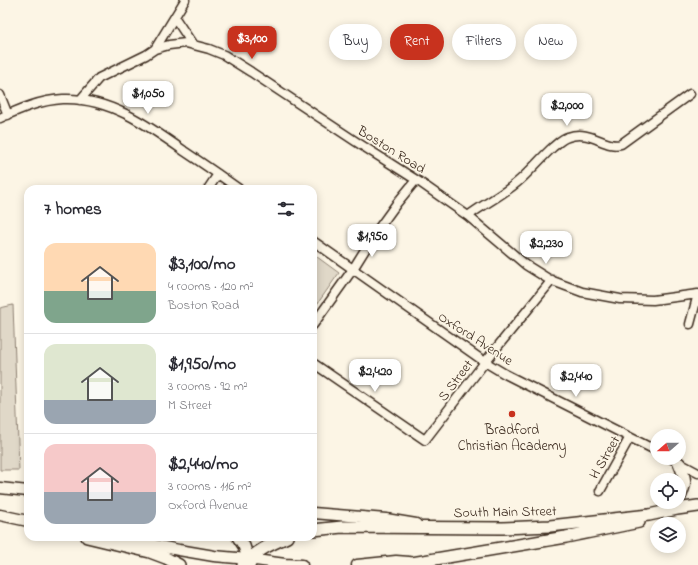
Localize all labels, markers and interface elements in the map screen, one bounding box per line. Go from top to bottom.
chip: Buy [329,24,382,60]
chip: Rent [390,24,444,60]
chip: Filters [452,24,516,60]
chip: New [524,24,577,60]
pin: $3,100 [219,26,285,60]
text: $3,100 [237,29,267,48]
pin: $1,050 [115,81,181,115]
text: $1,050 [132,84,164,103]
pin: $2,000 [534,93,600,127]
text: $2,000 [550,96,584,115]
street label: Boston Road [352,121,429,180]
text: 7 homes [44,197,102,222]
icon: filters [275,198,297,220]
pin: $1,950 [339,224,405,258]
text: $1,950 [356,227,388,246]
pin: $2,230 [513,231,579,265]
text: $2,230 [529,234,563,253]
text: $3,100/mo [168,252,236,277]
icon: home [76,259,124,307]
text: 4 rooms · 120 m² [168,277,254,296]
text: Boston Road [168,296,239,315]
street label: Oxford Avenue [433,307,518,372]
text: $1,950/mo [168,352,236,377]
street label: S Street [433,355,479,406]
pin: $2,420 [342,359,408,393]
icon: home [76,360,124,408]
text: $2,420 [358,362,392,381]
pin: $2,440 [543,364,609,398]
text: $2,440 [560,367,592,386]
text: 3 rooms · 92 m² [168,377,248,396]
text: M Street [168,396,212,415]
marker: Bradford Christian Academy [507,409,517,419]
place label: Bradford Christian Academy [458,420,567,458]
north arrow [650,429,686,465]
map controls [650,429,686,553]
street label: H Street [584,432,626,483]
text: $2,440/mo [168,452,238,477]
icon: home [76,460,124,508]
button: locate [650,473,686,509]
text: 3 rooms · 116 m² [168,477,251,496]
text: Oxford Avenue [168,496,248,515]
street label: South Main Street [453,501,557,524]
button: layers [650,517,686,553]

